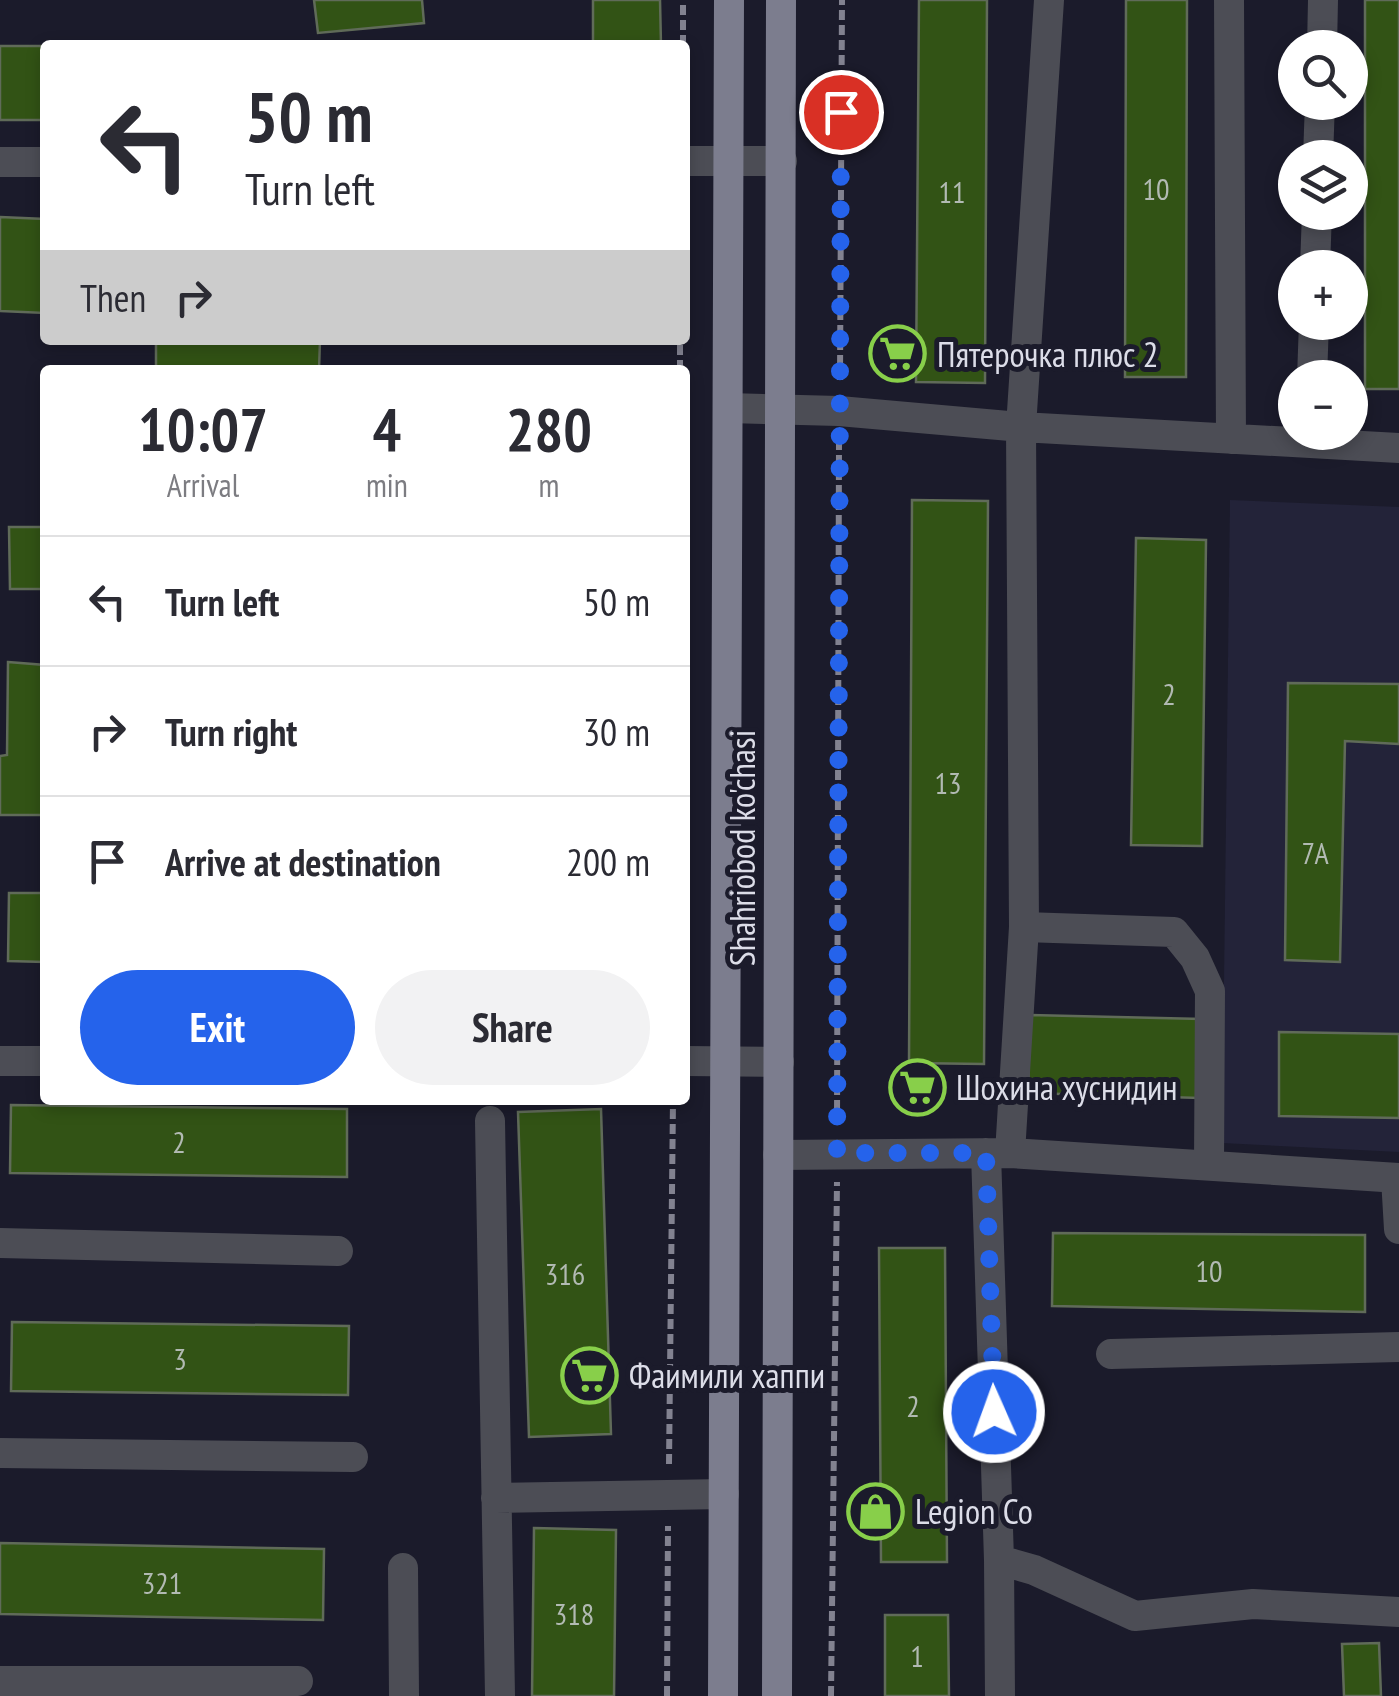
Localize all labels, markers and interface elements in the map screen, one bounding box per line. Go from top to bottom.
map controls [1278,30,1368,450]
button: search [1278,30,1368,120]
pin [799,70,884,155]
text: 50 m [245,71,373,161]
icon: left [80,80,210,210]
icon: arrive [814,85,869,140]
button: layers [1278,140,1368,230]
text: Turn left [245,159,375,217]
house number: 10 [1143,169,1170,208]
house number: 11 [939,172,966,211]
button: + [1278,250,1368,340]
icon: right [166,270,221,325]
text: Then [80,273,146,322]
supermarket icon: Пятерочка плюс 2 [868,324,928,384]
place label: Пятерочка плюс 2 [937,331,1159,377]
button: − [1278,360,1368,450]
text: 10:07 [138,390,268,468]
text: 4 [373,390,401,468]
text: 280 [506,390,592,468]
text: Arrival [167,464,239,506]
text: min [366,464,408,506]
text: m [538,464,559,506]
icon: left [80,574,135,629]
text: Turn left [165,577,279,626]
text: 50 m [583,577,650,626]
house number: 2 [1162,674,1176,713]
icon: right [80,704,135,759]
text: Turn right [165,707,297,756]
text: 30 m [583,707,650,756]
street label: Shahriobod ko'chasi [719,730,765,966]
house number: 13 [935,763,962,802]
house number: 7A [1301,833,1329,872]
icon: arrive [80,834,135,889]
text: Arrive at destination [165,837,441,886]
text: 200 m [566,837,650,886]
button: Exit [80,970,355,1085]
button: Share [375,970,650,1085]
supermarket icon: Шохина хуснидин [887,1057,947,1117]
place label: Шохина хуснидин [956,1064,1177,1110]
house number: 2 [172,1122,186,1161]
house number: 10 [1196,1251,1223,1290]
house number: 316 [545,1254,585,1293]
house number: 3 [173,1339,187,1378]
supermarket icon: Фаимили хаппи [560,1345,620,1405]
place label: Фаимили хаппи [629,1352,825,1398]
position arrow [942,1360,1046,1464]
house number: 2 [906,1386,920,1425]
shop icon: Legion Co [846,1481,906,1541]
place label: Legion Co [915,1488,1033,1534]
house number: 321 [142,1563,182,1602]
house number: 318 [554,1594,594,1633]
house number: 1 [910,1636,924,1675]

